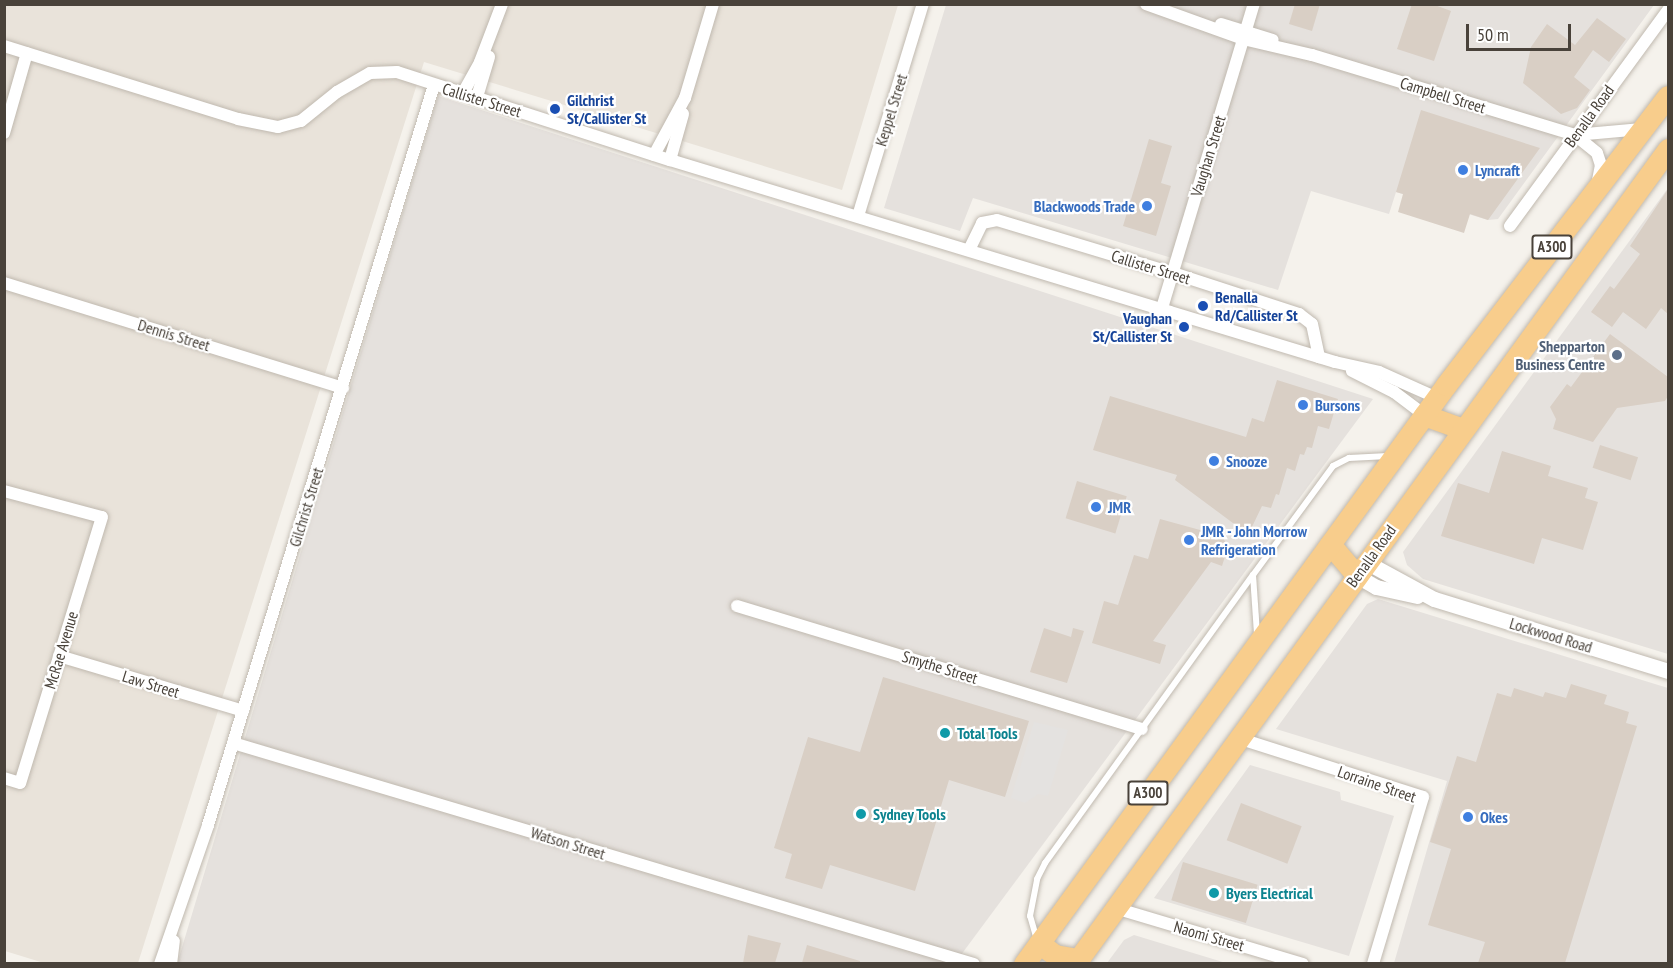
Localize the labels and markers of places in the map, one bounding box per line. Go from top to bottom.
place label: Gilchrist St/Callister St [567,90,646,128]
marker: Gilchrist St/Callister St [548,102,562,116]
place label: Lyncraft [1475,160,1520,180]
marker: Lyncraft [1456,163,1470,177]
place label: Blackwoods Trade [1033,196,1135,216]
marker: Blackwoods Trade [1140,199,1154,213]
place label: Benalla Rd/Callister St [1215,287,1298,325]
marker: Benalla Rd/Callister St [1196,299,1210,313]
place label: Vaughan St/Callister St [1093,308,1172,346]
marker: Vaughan St/Callister St [1177,320,1191,334]
place label: Shepparton Business Centre [1515,336,1605,374]
marker: Shepparton Business Centre [1610,348,1624,362]
place label: Bursons [1315,395,1360,415]
marker: Bursons [1296,398,1310,412]
place label: Snooze [1226,451,1267,471]
marker: Snooze [1207,454,1221,468]
place label: JMR [1108,497,1131,517]
marker: JMR [1089,500,1103,514]
place label: JMR - John Morrow Refrigeration [1201,521,1309,559]
marker: JMR - John Morrow Refrigeration [1182,533,1196,547]
place label: Total Tools [957,723,1018,743]
marker: Total Tools [938,726,952,740]
place label: Sydney Tools [873,804,947,824]
marker: Sydney Tools [854,807,868,821]
place label: Okes [1480,807,1508,827]
marker: Okes [1461,810,1475,824]
place label: Byers Electrical [1226,883,1313,903]
marker: Byers Electrical [1207,886,1221,900]

